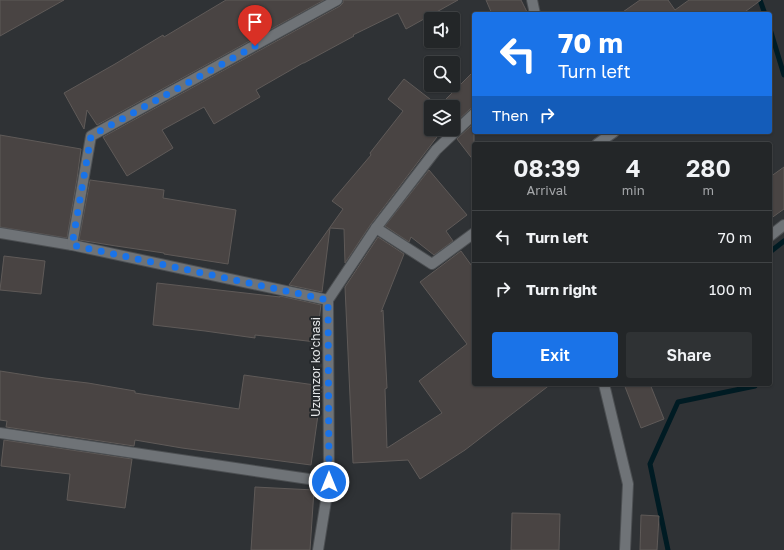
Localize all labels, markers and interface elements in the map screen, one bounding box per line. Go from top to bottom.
pin [238,5,272,46]
icon: arrive [244,11,266,33]
map controls [424,12,460,136]
button: sound [424,12,460,48]
text: 70 m [558,26,623,59]
icon: left [492,28,544,80]
button: search [424,56,460,92]
text: Turn left [558,60,631,82]
button: layers [424,100,460,136]
icon: right [536,104,558,126]
text: Then [492,106,528,124]
text: 08:39 [513,153,581,182]
text: 4 [626,153,641,182]
text: 280 [686,153,731,182]
text: Arrival [527,182,567,198]
text: min [622,182,645,198]
text: m [703,182,714,198]
icon: left [492,226,514,248]
text: Turn left [526,228,588,246]
text: 70 m [718,228,752,246]
icon: right [492,278,514,300]
text: Turn right [526,280,597,298]
text: 100 m [709,280,752,298]
street label: Uzumzor ko'chasi [308,317,323,417]
button: Exit [492,332,618,378]
button: Share [626,332,752,378]
position arrow [308,461,350,503]

